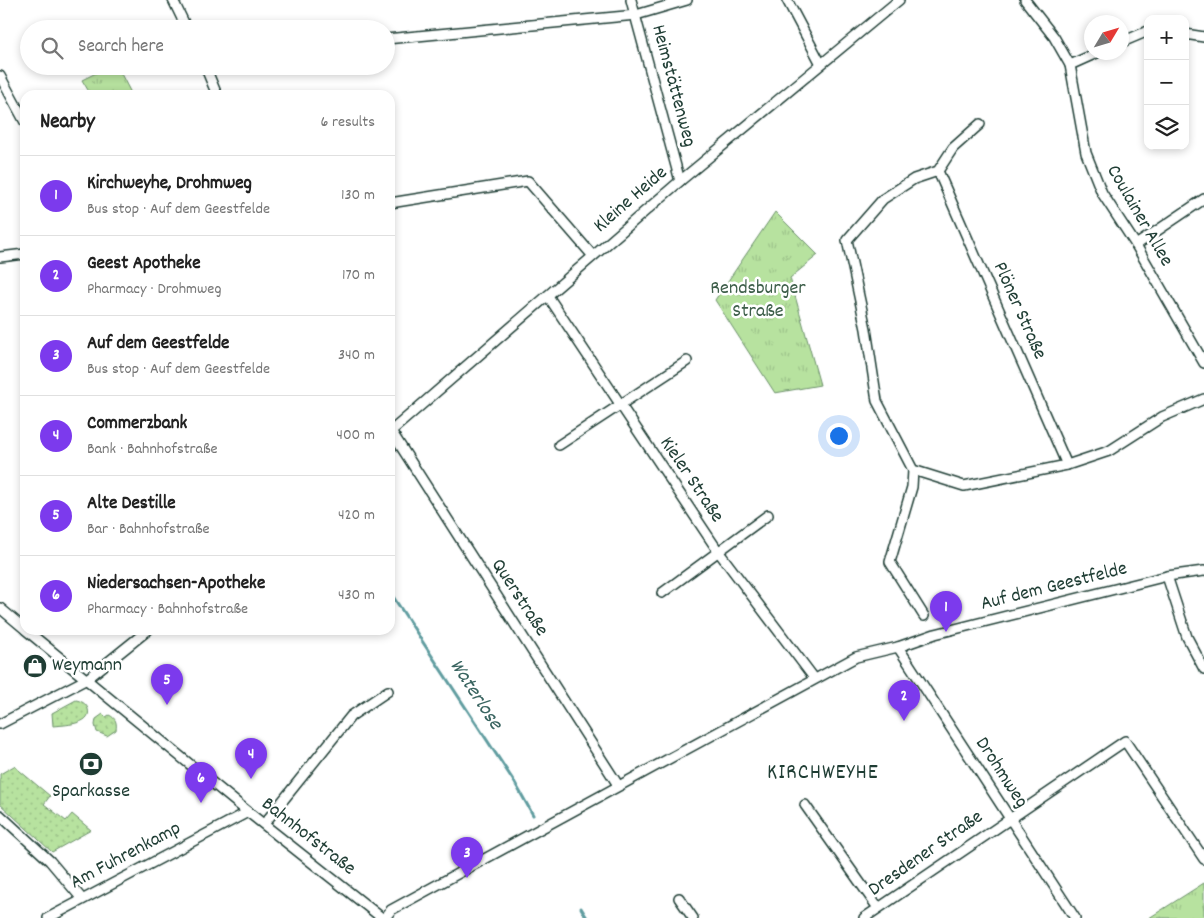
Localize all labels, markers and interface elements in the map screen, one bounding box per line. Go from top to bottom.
north arrow [1084,15,1129,60]
map controls [1144,15,1189,150]
button: + [1144,15,1189,60]
search box [20,20,395,75]
street label: Heimstättenweg [643,22,703,150]
icon: search [38,34,66,62]
text: Search here [78,34,164,61]
button: − [1144,60,1189,105]
button: layers [1144,105,1189,150]
text: Nearby [40,108,95,138]
text: 6 results [320,111,375,134]
street label: Kleine Heide [588,160,674,240]
street label: Coulainer Allee [1099,160,1180,272]
text: Kirchweyhe, Drohmweg [87,171,252,198]
text: 1 [54,184,58,207]
text: 130 m [341,184,375,207]
text: Bus stop · Auf dem Geestfelde [87,198,270,221]
text: Geest Apotheke [87,251,201,278]
street label: Plöner Straße [985,258,1053,364]
text: 2 [53,264,60,287]
text: 170 m [342,264,375,287]
park label: Rendsburger Straße [710,275,806,326]
text: Pharmacy · Drohmweg [87,278,221,301]
text: Auf dem Geestfelde [87,331,229,358]
text: 3 [52,344,60,367]
text: 340 m [338,344,375,367]
text: Bus stop · Auf dem Geestfelde [87,358,270,381]
text: Commerzbank [87,411,187,438]
your location [826,423,852,449]
text: 4 [53,424,59,447]
text: 400 m [336,424,375,447]
street label: Kieler Straße [652,431,730,529]
text: Bank · Bahnhofstraße [87,438,218,461]
text: Alte Destille [87,491,176,518]
text: 5 [52,504,60,527]
text: 420 m [338,504,375,527]
text: Bar · Bahnhofstraße [87,518,210,541]
street label: Querstraße [483,554,555,642]
street label: Auf dem Geestfelde [978,555,1130,619]
text: Niedersachsen-Apotheke [87,571,265,598]
text: 6 [52,584,60,607]
text: 430 m [338,584,375,607]
pin: 1 [930,591,962,632]
text: Pharmacy · Bahnhofstraße [87,598,248,621]
place label: Weymann [52,652,122,680]
shop icon: Weymann [22,653,48,679]
water label: Waterlose [441,654,510,738]
pin: 5 [151,664,183,705]
pin: 2 [888,680,920,721]
street label: Drohmweg [967,732,1035,814]
pin: 4 [235,738,267,779]
bank icon: Sparkasse [78,751,104,777]
district label: KIRCHWEYHE [767,758,879,789]
pin: 6 [185,762,217,803]
place label: Sparkasse [52,778,130,806]
street label: Bahnhofstraße [255,791,361,883]
street label: Dresdener Straße [863,804,989,904]
street label: Am Fuhrenkamp [66,815,186,897]
pin: 3 [451,837,483,878]

